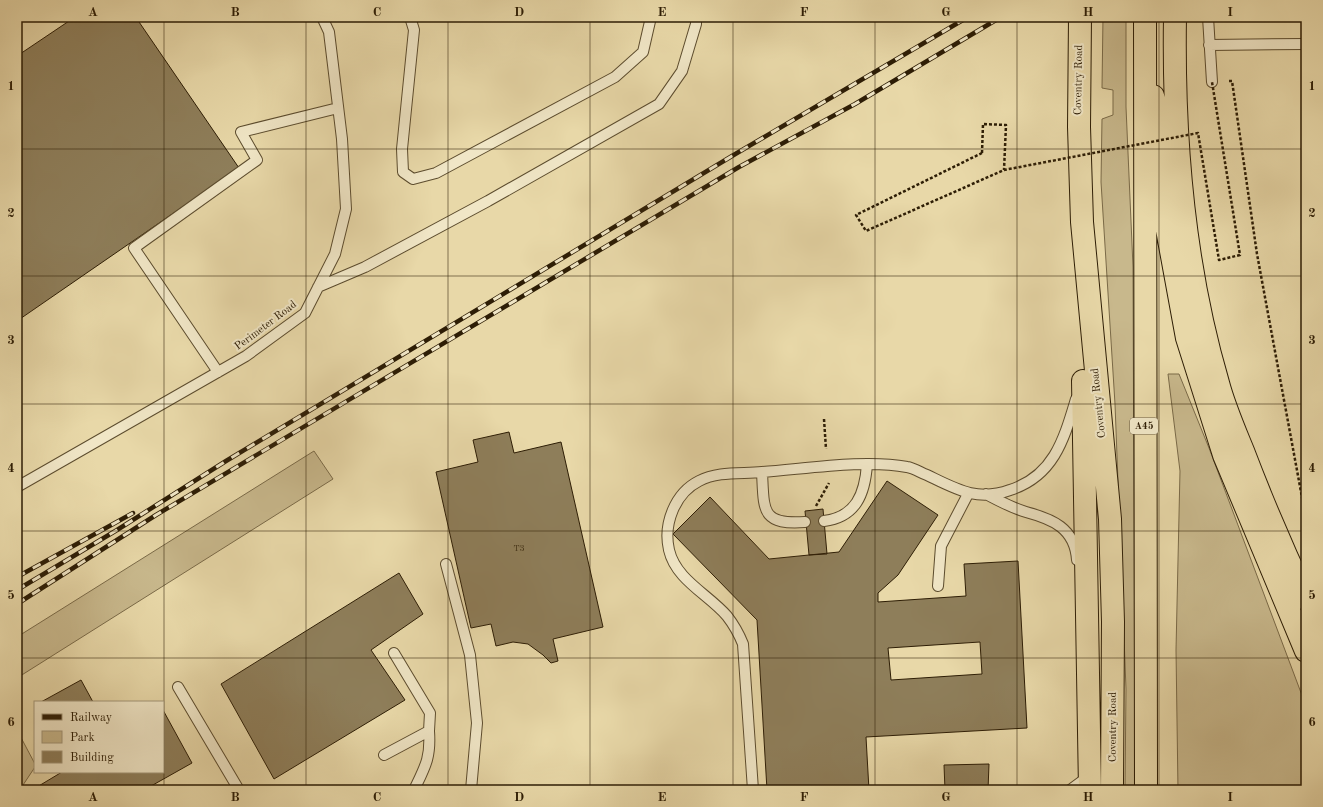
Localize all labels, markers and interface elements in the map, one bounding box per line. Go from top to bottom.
text: A [88,6,98,19]
text: B [230,6,240,19]
text: C [373,6,381,19]
text: D [514,6,524,19]
text: E [658,6,667,19]
text: F [800,6,809,19]
text: G [941,6,951,19]
text: H [1083,6,1094,19]
text: I [1227,6,1233,19]
street label: Coventry Road [1073,44,1085,115]
text: 1 [7,80,15,93]
text: 1 [1308,80,1316,93]
text: 2 [7,207,15,220]
text: 2 [1308,207,1316,220]
street label: Perimeter Road [233,299,299,353]
text: 3 [7,334,15,347]
text: 3 [1308,334,1316,347]
street label: Coventry Road [1090,367,1108,439]
road number: A45 [1130,418,1158,434]
text: 4 [7,462,15,475]
text: 4 [1308,462,1316,475]
house number: T3 [513,544,525,553]
text: 5 [7,589,15,602]
text: 5 [1308,589,1316,602]
street label: Coventry Road [1108,692,1119,762]
legend [34,701,164,773]
text: Railway [70,712,113,724]
text: 6 [7,716,15,729]
text: 6 [1308,716,1316,729]
text: Park [70,732,95,744]
text: Building [70,752,114,764]
text: A [88,791,98,804]
text: B [230,791,240,804]
text: C [373,791,381,804]
text: D [514,791,524,804]
text: E [658,791,667,804]
text: F [800,791,809,804]
text: G [941,791,951,804]
text: H [1083,791,1094,804]
text: I [1227,791,1233,804]

